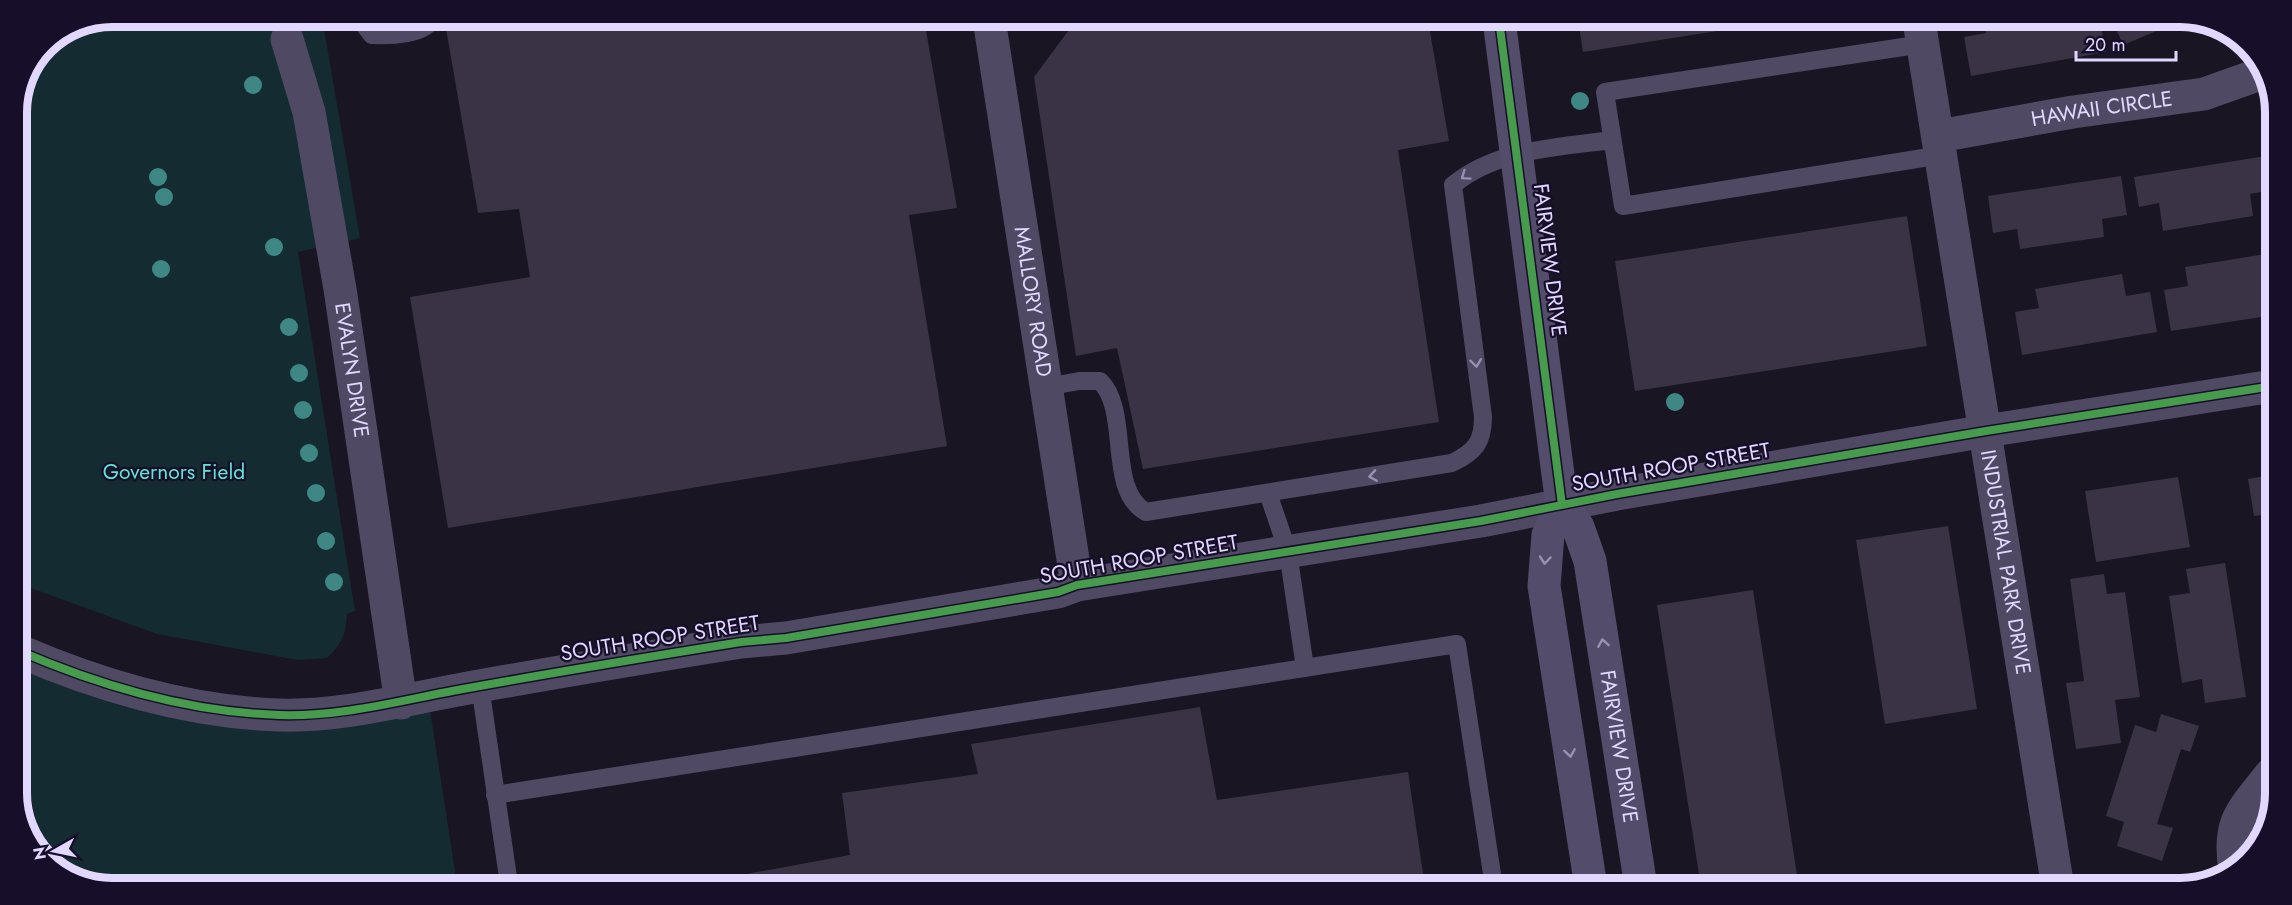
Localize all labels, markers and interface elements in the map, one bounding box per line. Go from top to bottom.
scale bar [2076,24,2176,62]
text: 20 m [2085,32,2125,58]
street label: HAWAII CIRCLE [2029,83,2174,134]
one-way arrow [1460,169,1471,180]
street label: FAIRVIEW DRIVE [1526,182,1574,338]
street label: MALLORY ROAD [1006,224,1059,379]
street label: EVALYN DRIVE [327,301,377,440]
one-way arrow [1469,359,1482,368]
street label: SOUTH ROOP STREET [1569,435,1773,499]
street label: INDUSTRIAL PARK DRIVE [1973,448,2039,677]
park label: Governors Field [103,457,245,487]
one-way arrow [1369,469,1378,481]
street label: SOUTH ROOP STREET [1037,527,1241,591]
one-way arrow [1539,555,1552,564]
street label: SOUTH ROOP STREET [558,607,762,669]
one-way arrow [1597,638,1610,648]
street label: FAIRVIEW DRIVE [1592,668,1646,825]
one-way arrow [1563,747,1576,757]
north arrow [24,821,84,881]
text: N [27,845,52,861]

